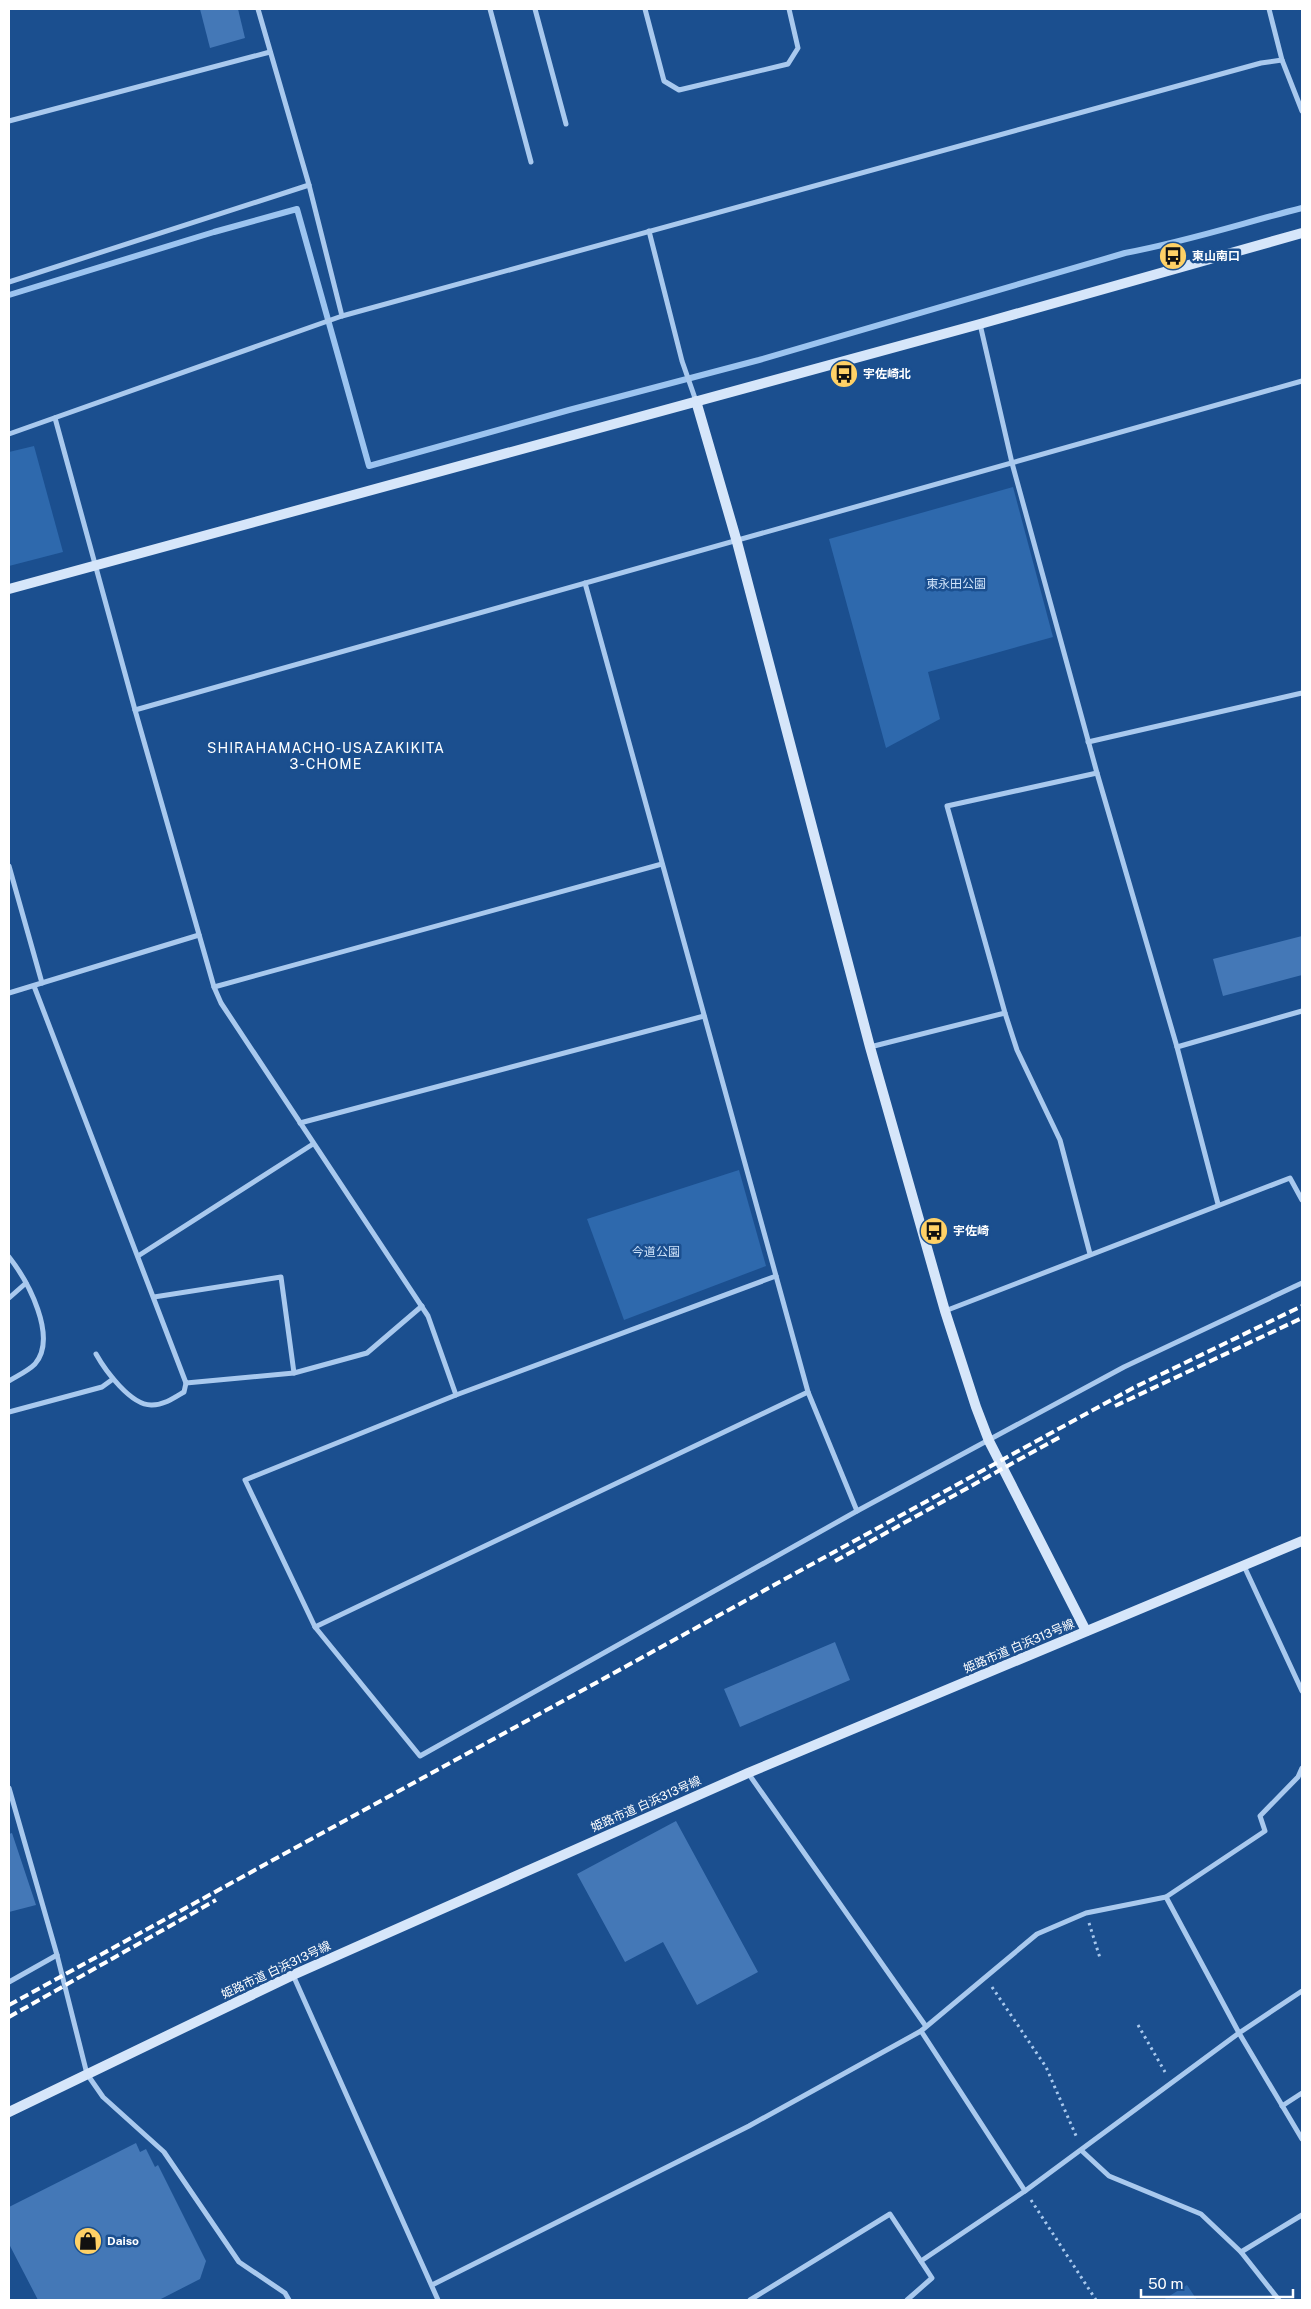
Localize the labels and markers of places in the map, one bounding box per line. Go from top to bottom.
bus stop icon: 東山南口 [1158,241,1188,271]
place label: 東山南口 [1192,249,1240,263]
bus stop icon: 宇佐崎北 [829,359,859,389]
place label: 宇佐崎北 [863,367,911,381]
bus stop icon: 宇佐崎 [919,1216,949,1246]
place label: 宇佐崎 [953,1224,989,1238]
shop icon: Daiso [73,2226,103,2256]
place label: Daiso [107,2234,139,2248]

